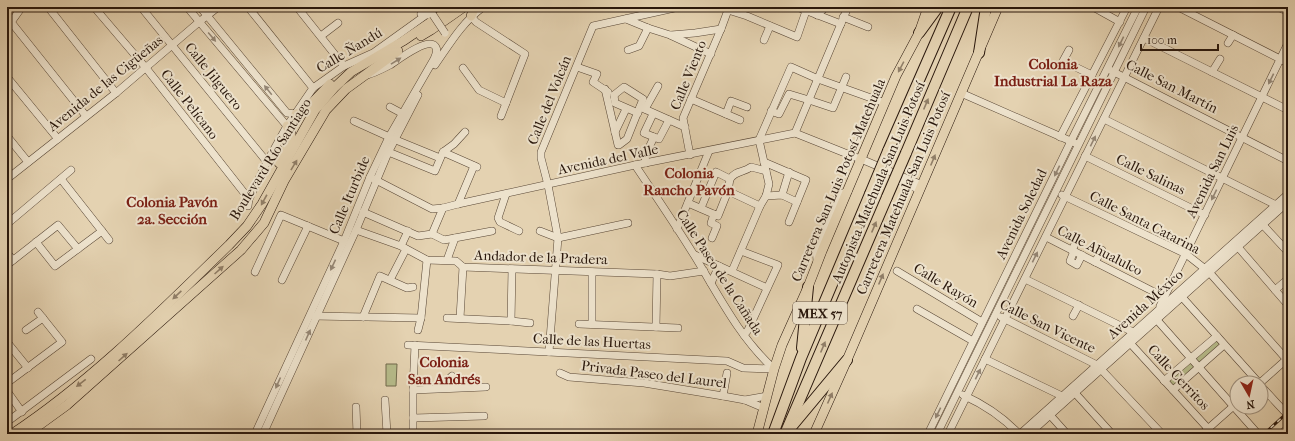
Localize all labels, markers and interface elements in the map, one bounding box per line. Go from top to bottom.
street label: Calle Ñandú [313,24,385,77]
scale bar [1141,26,1218,52]
street label: Avenida de las Cigüeñas [43,32,166,136]
one-way arrow [207,32,216,43]
text: 100 m [1147,33,1177,47]
one-way arrow [1118,36,1124,48]
street label: Calle Viento [667,38,710,113]
street label: Calle Jilguero [181,39,246,114]
street label: Calle del Volcán [524,53,575,147]
district label: Colonia Industrial La Raza [994,55,1113,90]
street label: Calle San Martín [1123,56,1221,117]
one-way arrow [391,57,401,65]
one-way arrow [898,61,904,73]
street label: Calle Pelícano [157,66,222,143]
one-way arrow [1268,73,1274,84]
street label: Carretera San Luis Potosí-Matehuala [788,75,889,284]
street label: Autopista Matehuala-San Luis Potosí [828,78,929,287]
one-way arrow [264,84,273,95]
street label: Carretera Matehuala-San Luis Potosí [853,88,954,297]
street label: Boulevard Río Santiago [226,95,315,223]
one-way arrow [924,98,930,110]
street label: Avenida San Luis [1182,122,1242,222]
one-way arrow [1090,135,1096,147]
street label: Avenida del Valle [555,141,660,179]
street label: Calle Salinas [1113,150,1188,199]
street label: Calle Iturbide [325,153,374,237]
one-way arrow [930,153,936,165]
one-way arrow [290,159,297,171]
district label: Colonia Rancho Pavón [643,164,735,199]
one-way arrow [1053,165,1060,177]
street label: Avenida Soledad [992,166,1051,263]
street label: Calle Santa Catarina [1087,187,1203,258]
one-way arrow [1211,190,1217,201]
district label: Colonia Pavón 2a. Sección [126,193,218,228]
one-way arrow [261,194,267,206]
street label: Calle Paseo de la Cañada [673,206,767,339]
one-way arrow [871,222,877,233]
street label: Calle Ahualulco [1054,222,1145,279]
street label: Andador de la Pradera [473,247,609,268]
one-way arrow [1032,252,1038,263]
one-way arrow [330,259,336,270]
street label: Calle Rayón [910,259,981,311]
one-way arrow [214,265,224,274]
street label: Avenida México [1103,266,1187,343]
one-way arrow [878,273,884,285]
one-way arrow [172,290,181,299]
street label: Calle San Vicente [997,296,1099,357]
road number: MEX 57 [793,302,847,324]
one-way arrow [305,329,311,340]
street label: Calle de las Huertas [533,330,651,353]
one-way arrow [820,341,826,352]
street label: Calle Cerritos [1144,341,1213,414]
one-way arrow [117,352,128,361]
district label: Colonia San Andrés [408,353,481,388]
street label: Privada Paseo del Laurel [580,357,728,392]
one-way arrow [975,368,981,380]
north arrow [1229,375,1269,415]
one-way arrow [275,377,282,389]
one-way arrow [75,379,86,387]
one-way arrow [827,392,833,404]
text: N [1245,397,1256,412]
one-way arrow [935,408,941,419]

